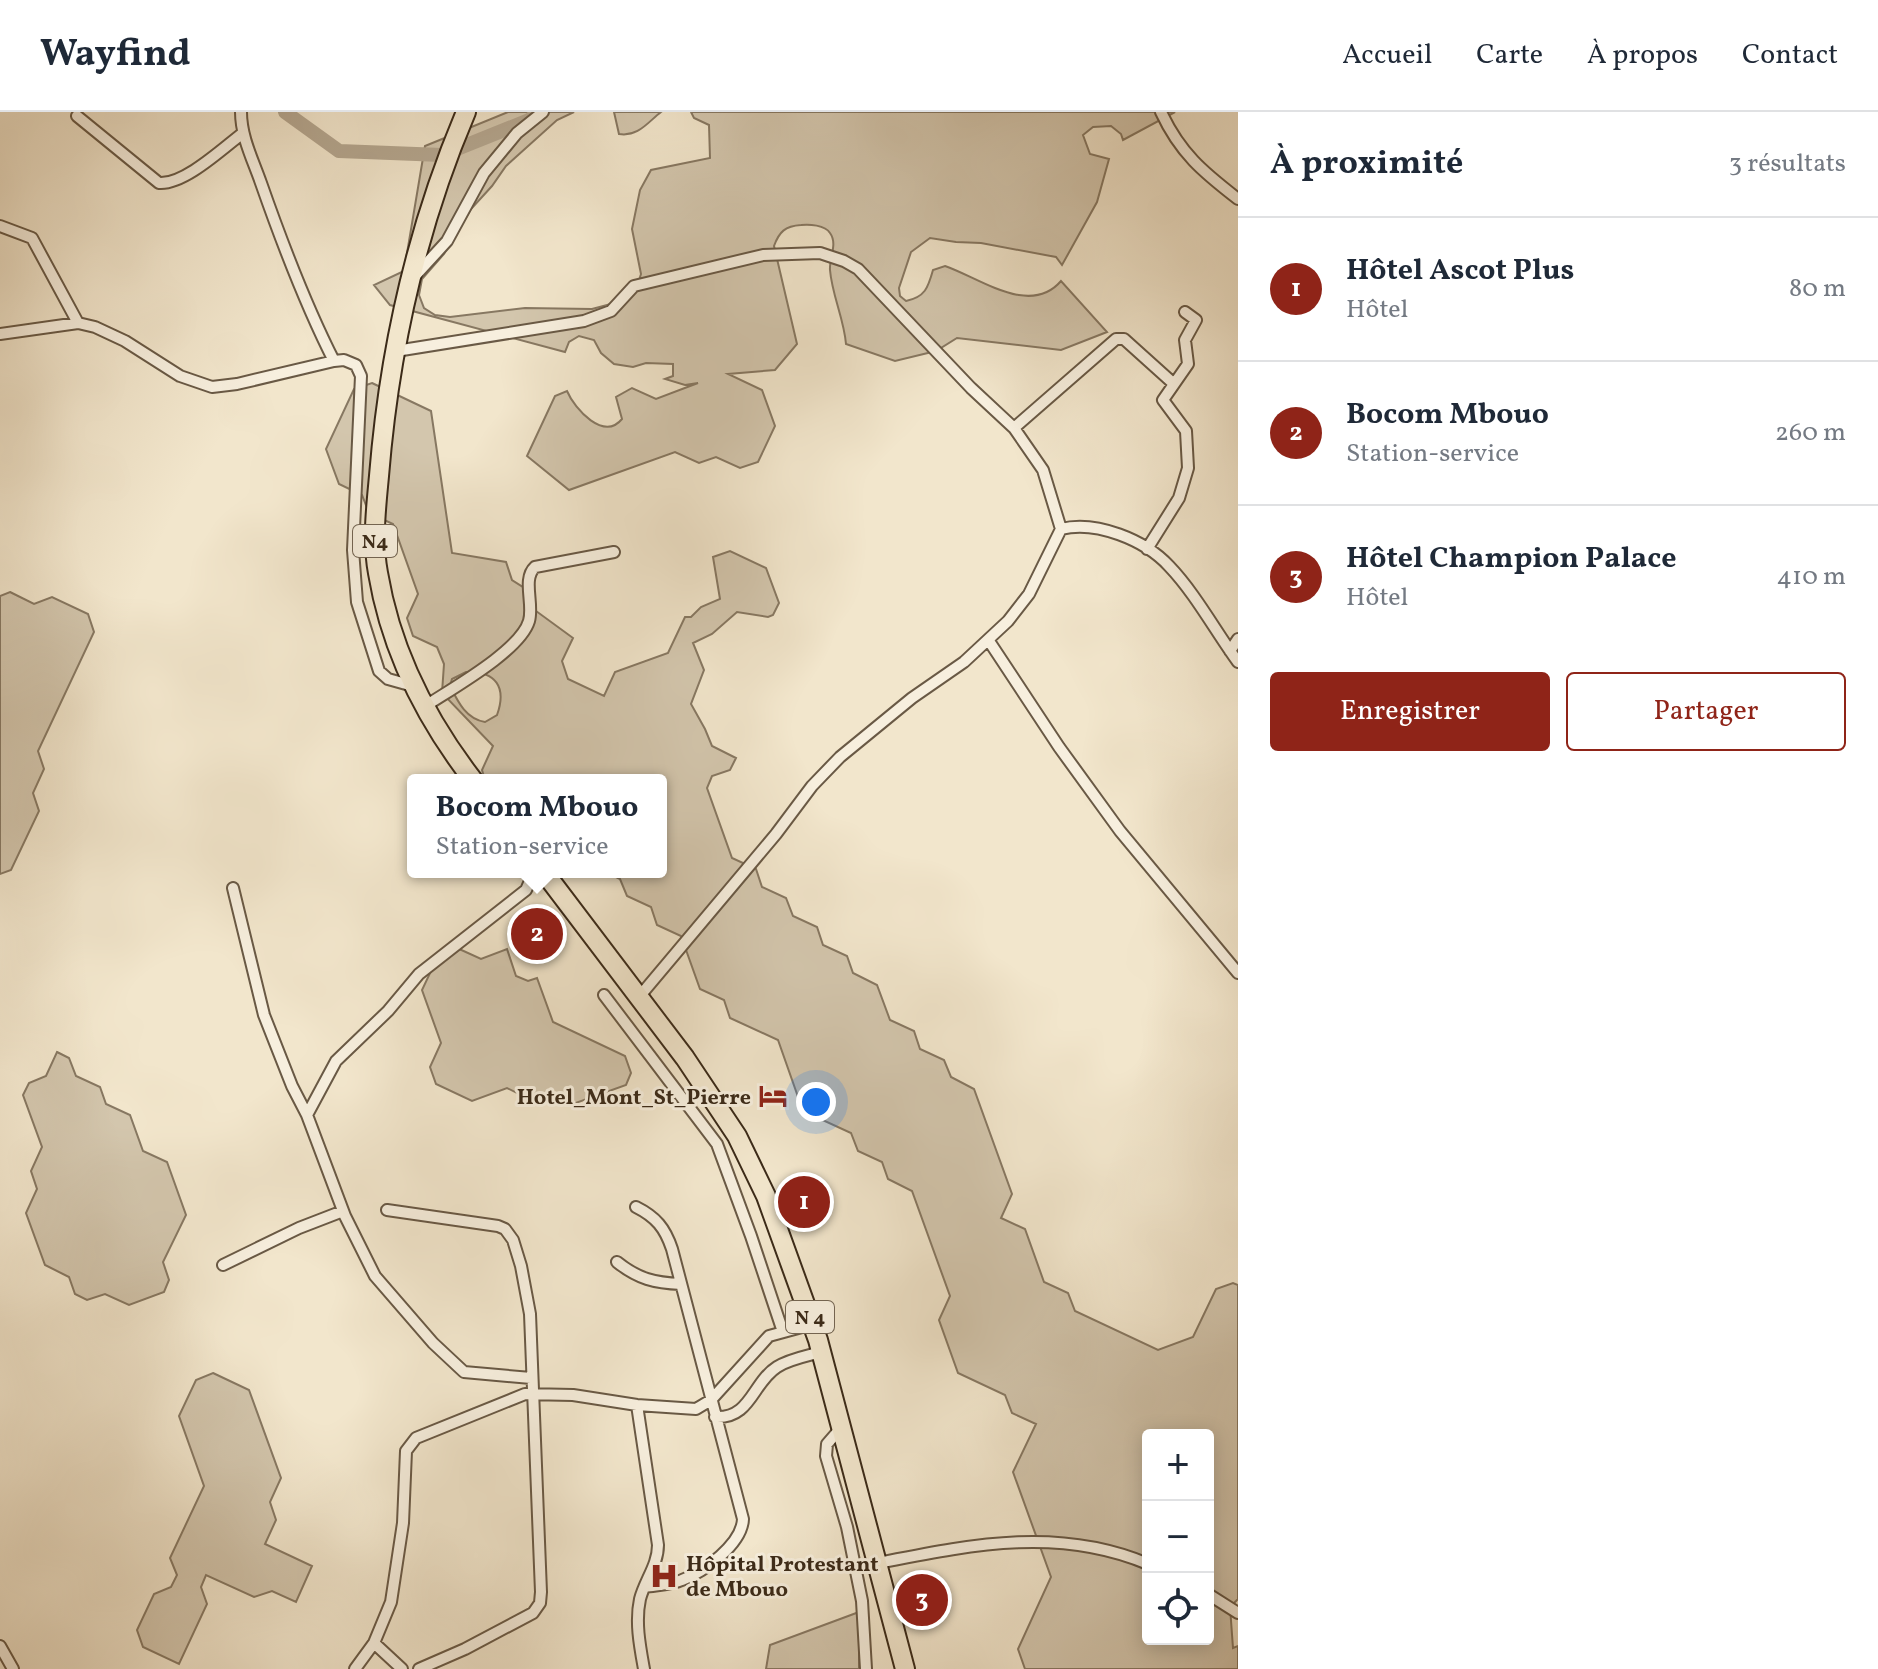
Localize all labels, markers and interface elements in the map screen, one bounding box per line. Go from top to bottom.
text: Wayfind [40,29,191,82]
text: Accueil [1342,36,1432,75]
text: Carte [1476,36,1543,75]
text: À propos [1587,36,1698,75]
text: Contact [1742,36,1838,75]
text: À proximité [1270,141,1463,188]
text: 3 résultats [1729,146,1846,182]
text: Hôtel Ascot Plus [1346,250,1574,292]
text: 1 [1291,271,1301,307]
text: 80 m [1789,271,1846,307]
text: Hôtel [1346,292,1408,328]
text: Bocom Mbouo [1346,394,1549,436]
text: 2 [1289,415,1303,451]
text: 260 m [1775,415,1846,451]
text: Station-service [1346,436,1519,472]
road number: N4 [353,525,397,557]
text: Hôtel Champion Palace [1346,538,1677,580]
text: 3 [1289,559,1303,595]
text: 410 m [1777,559,1846,595]
text: Hôtel [1346,580,1408,616]
button: Enregistrer [1270,672,1550,751]
button: Partager [1566,672,1846,751]
popup [407,774,667,878]
text: Bocom Mbouo [436,787,638,829]
text: Station-service [436,829,609,865]
pin: 2 [511,904,563,964]
hotel icon: Hotel_Mont_St_Pierre [758,1081,788,1111]
your location [796,1082,836,1122]
place label: Hotel_Mont_St_Pierre [517,1083,751,1114]
pin: 1 [778,1172,830,1232]
road number: N 4 [786,1301,834,1333]
map controls [1142,1429,1214,1645]
button: + [1142,1429,1214,1501]
button: − [1142,1501,1214,1573]
place label: Hôpital Protestant de Mbouo [686,1550,879,1606]
hospital icon: Hôpital Protestant de Mbouo [649,1561,679,1591]
pin: 3 [896,1570,948,1630]
button: locate [1142,1573,1214,1645]

